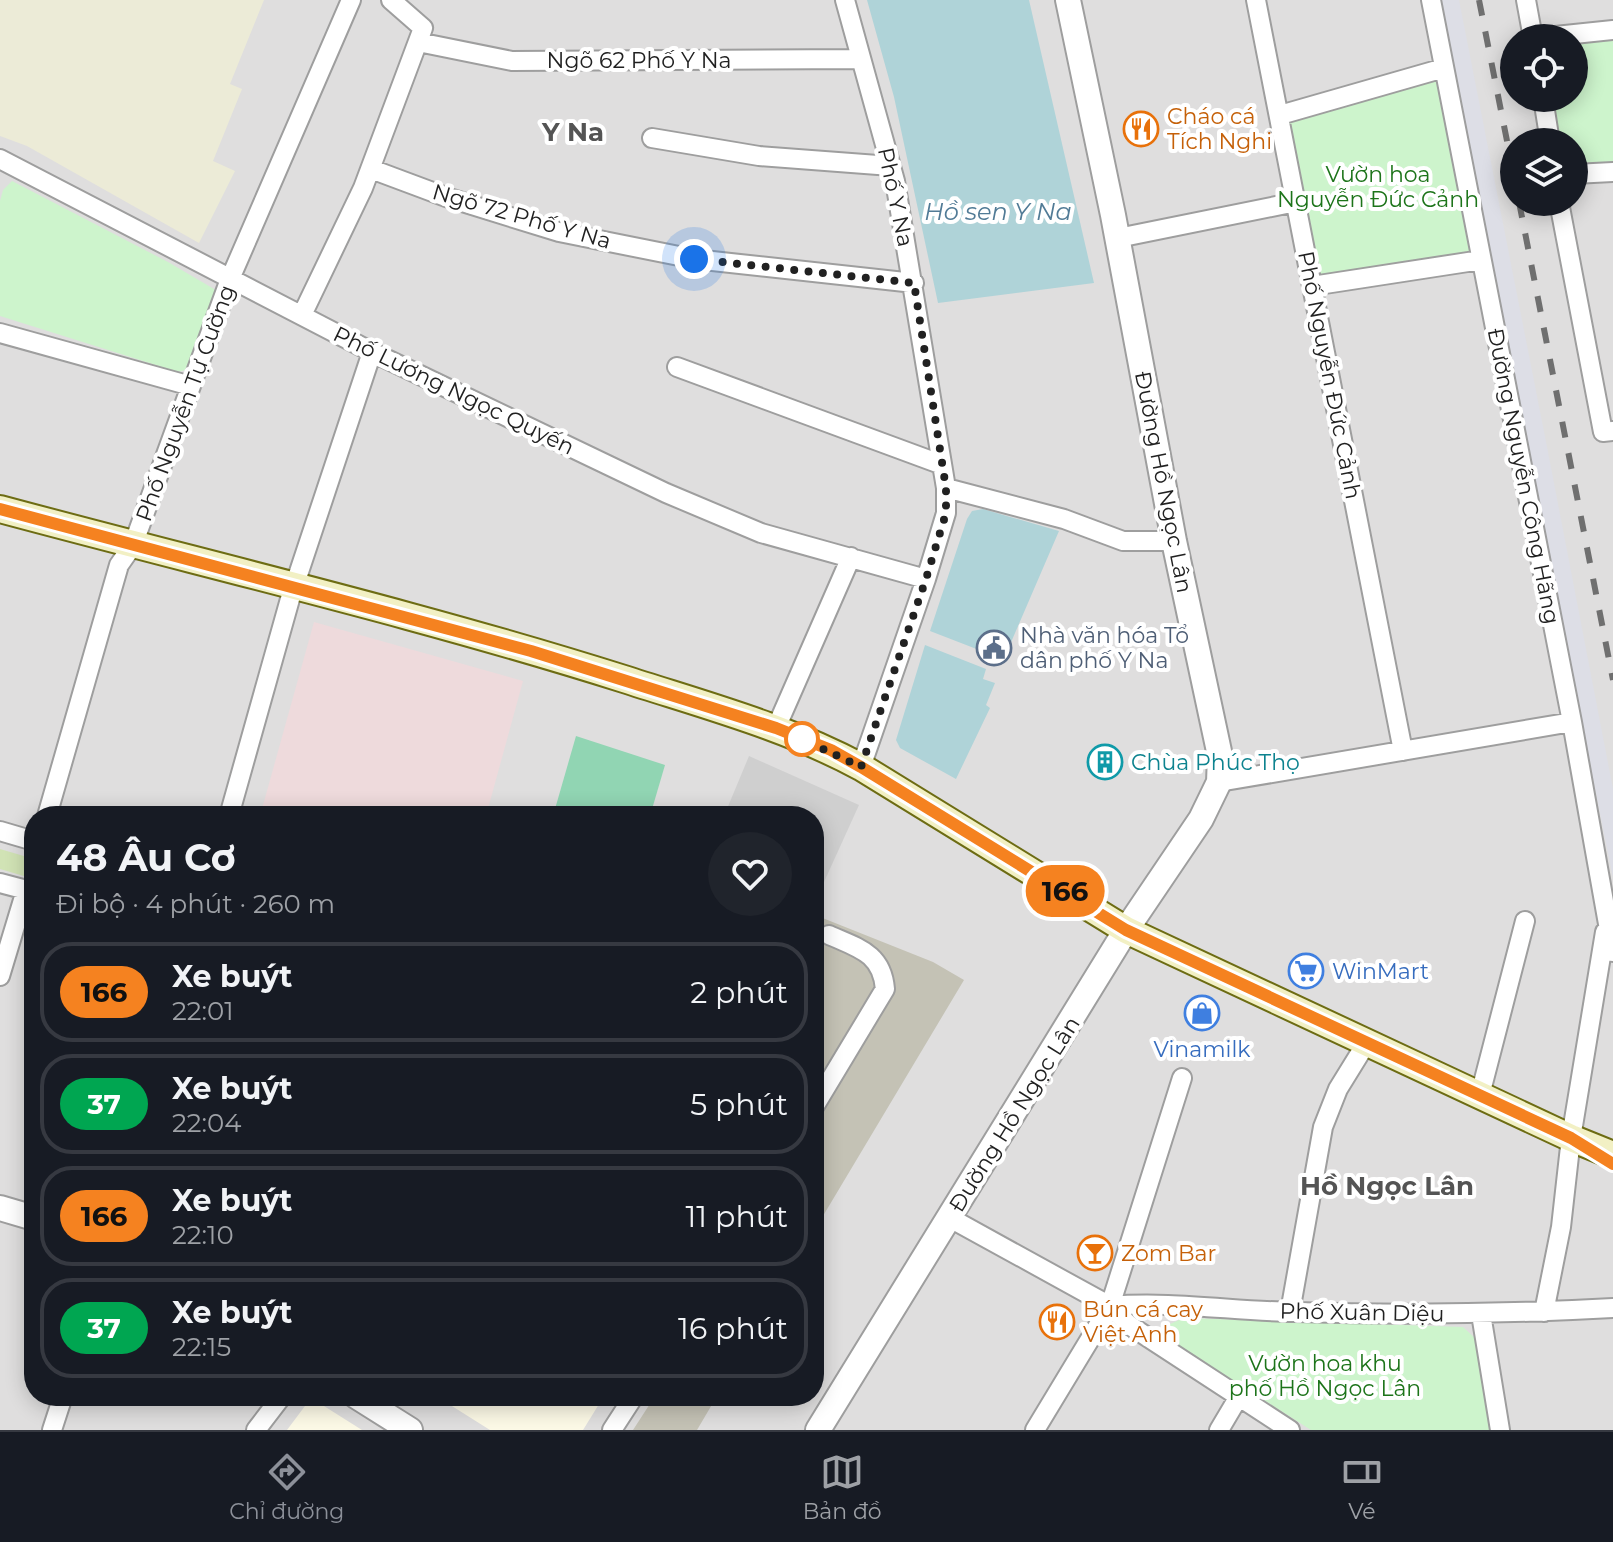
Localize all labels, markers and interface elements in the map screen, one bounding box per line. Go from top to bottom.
map controls [1500,24,1588,216]
button: locate [1500,24,1588,112]
street label: Ngõ 62 Phố Y Na [547,47,732,74]
place label: Cháo cá Tích Nghi [1167,103,1272,155]
restaurant icon: Cháo cá Tích Nghi [1122,110,1160,148]
district label: Y Na [541,116,604,148]
button: layers [1500,128,1588,216]
street label: Phố Y Na [872,145,919,249]
park label: Vườn hoa Nguyễn Đức Cảnh [1277,161,1479,213]
street label: Ngõ 72 Phố Y Na [429,178,614,255]
water label: Hồ sen Y Na [924,197,1072,226]
your location [674,239,714,279]
street label: Phố Nguyễn Đức Cảnh [1292,249,1367,502]
street label: Phố Nguyễn Tự Cường [130,281,241,525]
street label: Phố Lương Ngọc Quyến [329,320,579,461]
street label: Đường Nguyễn Công Hãng [1482,326,1565,626]
street label: Đường Hồ Ngọc Lân [1129,369,1198,595]
place label: Nhà văn hóa Tổ dân phố Y Na [1020,622,1189,674]
public building icon: Nhà văn hóa Tổ dân phố Y Na [975,629,1013,667]
unlabelled marker [785,722,819,756]
building icon: Chùa Phúc Thọ [1086,743,1124,781]
place label: Chùa Phúc Thọ [1131,749,1300,776]
button: heart [708,832,792,916]
text: 48 Âu Cơ [56,834,236,881]
line badge: 166 [1019,865,1111,917]
text: 166 [1042,874,1088,908]
text: Đi bộ · 4 phút · 260 m [56,888,335,920]
supermarket icon: WinMart [1287,952,1325,990]
text: Xe buýt [172,958,292,995]
place label: WinMart [1332,958,1429,985]
text: 2 phút [690,974,788,1011]
text: 166 [81,975,127,1009]
shop icon: Vinamilk [1183,994,1221,1032]
text: 22:01 [172,995,234,1027]
street label: Đường Hồ Ngọc Lân [943,1012,1086,1217]
place label: Vinamilk [1153,1036,1251,1063]
text: Xe buýt [172,1070,292,1107]
text: 5 phút [690,1086,788,1123]
text: 37 [87,1087,121,1121]
text: 22:04 [172,1107,241,1139]
district label: Hồ Ngọc Lân [1300,1170,1474,1202]
text: Xe buýt [172,1182,292,1219]
text: 11 phút [686,1198,788,1235]
text: 166 [81,1199,127,1233]
text: 22:10 [172,1219,234,1251]
bar icon: Zom Bar [1076,1234,1114,1272]
place label: Zom Bar [1121,1240,1216,1267]
text: Xe buýt [172,1294,292,1331]
place label: Bún cá cay Việt Anh [1083,1296,1203,1348]
street label: Phố Xuân Diệu [1279,1298,1445,1327]
restaurant icon: Bún cá cay Việt Anh [1038,1303,1076,1341]
text: 16 phút [678,1310,788,1347]
text: 37 [87,1311,121,1345]
text: 22:15 [172,1331,231,1363]
park label: Vườn hoa khu phố Hồ Ngọc Lân [1229,1350,1421,1402]
tab: Chỉ đường [229,1450,344,1525]
tab: Bản đồ [803,1450,882,1525]
tab: Vé [1340,1450,1384,1525]

